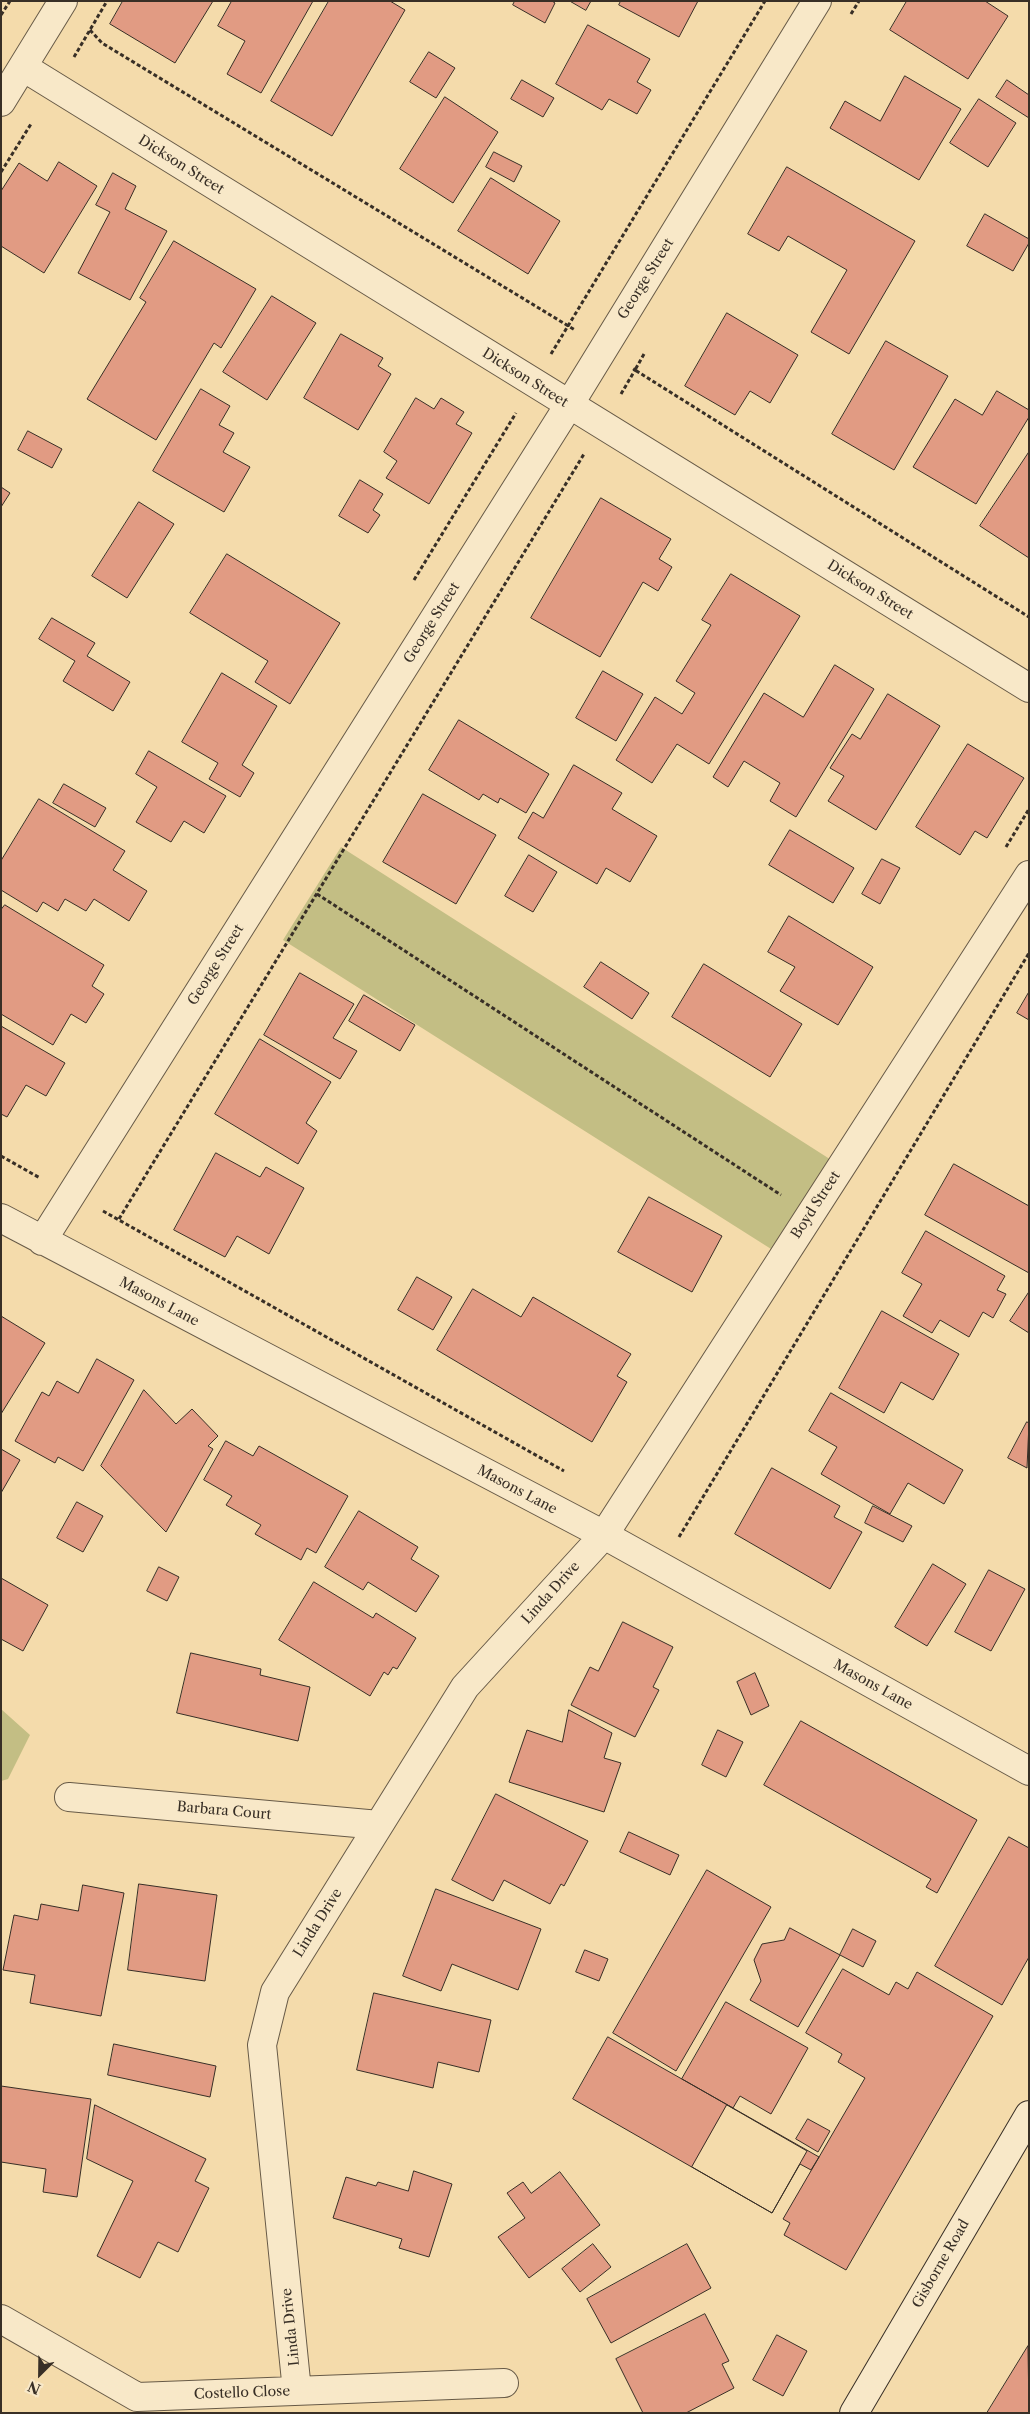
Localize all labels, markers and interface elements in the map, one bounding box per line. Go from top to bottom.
street label: Dickson Street [135,132,227,198]
street label: George Street [614,235,678,323]
street label: Dickson Street [479,345,571,411]
street label: Dickson Street [824,557,916,623]
street label: George Street [400,579,464,667]
street label: George Street [184,921,248,1009]
street label: Boyd Street [788,1168,844,1242]
street label: Masons Lane [116,1274,202,1330]
street label: Masons Lane [474,1462,560,1518]
street label: Linda Drive [519,1558,583,1628]
street label: Masons Lane [831,1656,915,1714]
street label: Barbara Court [176,1799,272,1823]
street label: Linda Drive [290,1885,346,1961]
street label: Gisborne Road [909,2217,973,2311]
street label: Linda Drive [279,2287,303,2367]
north arrow [15,2349,65,2399]
text: N [25,2377,43,2398]
street label: Costello Close [194,2383,290,2403]

